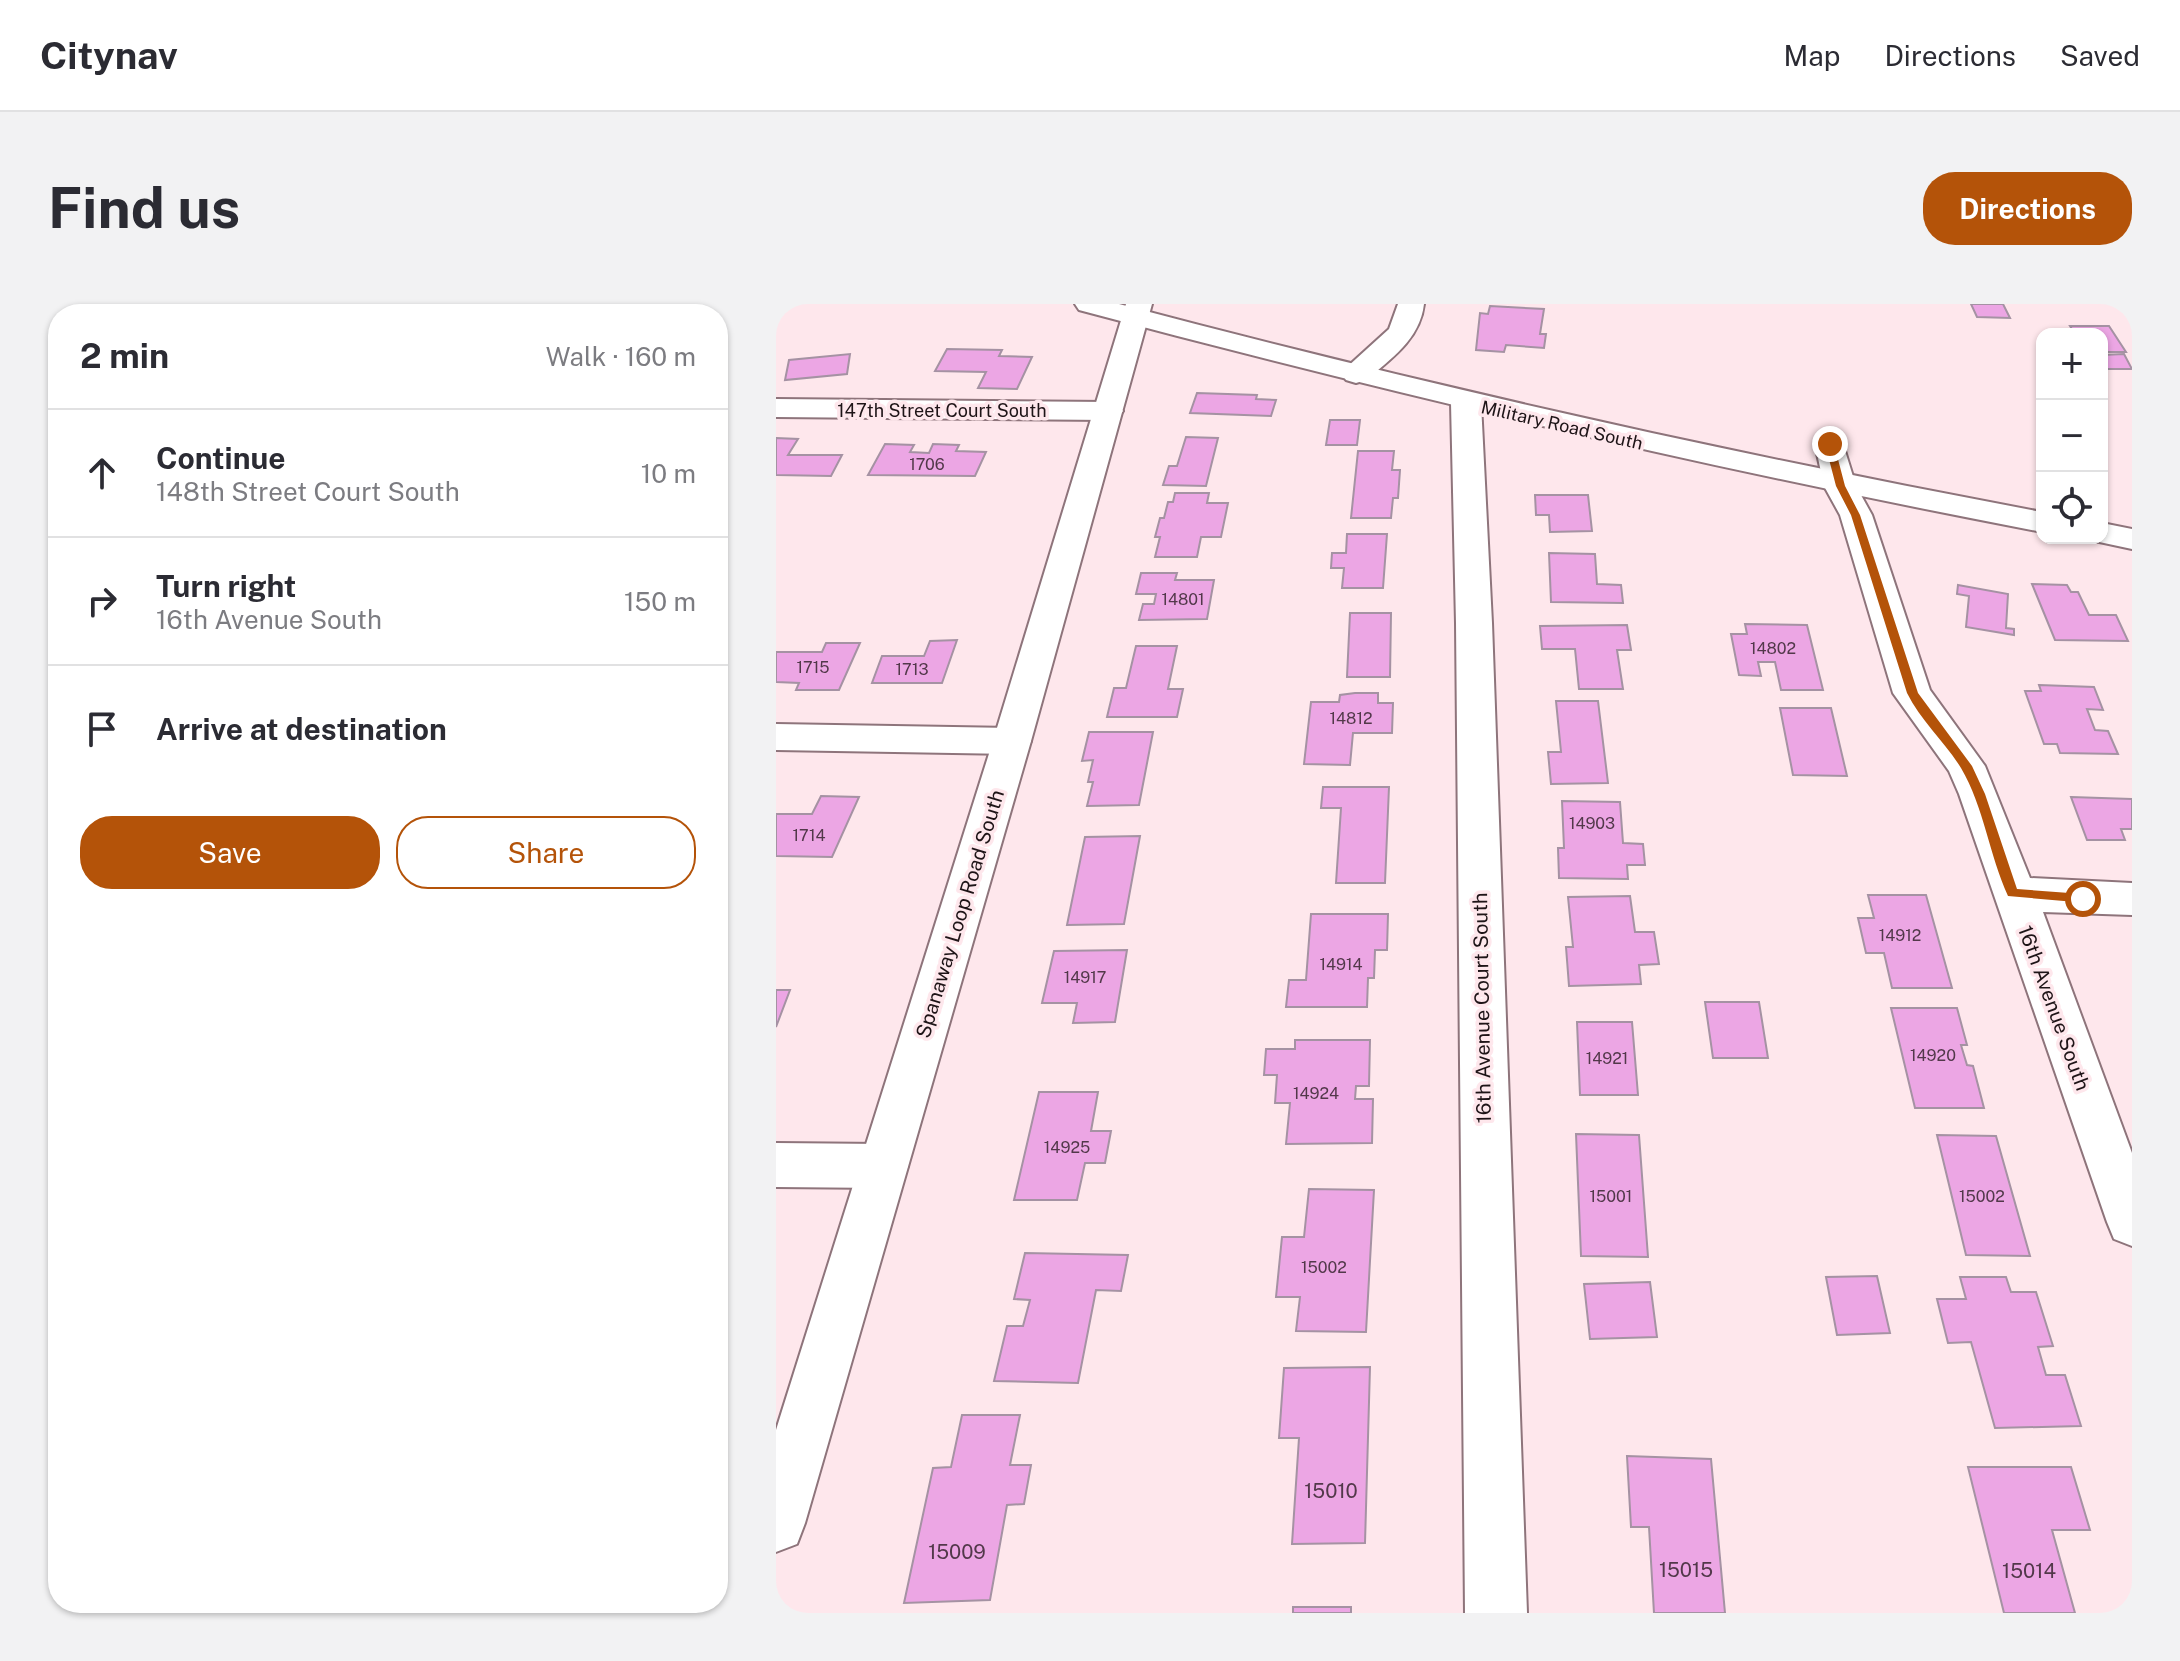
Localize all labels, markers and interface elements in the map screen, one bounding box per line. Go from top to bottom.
text: Citynav [40,33,178,78]
text: Map [1784,39,1840,72]
text: Directions [1884,39,2016,72]
text: Saved [2060,39,2140,72]
button: Directions [1923,172,2132,245]
text: Find us [48,175,240,241]
map controls [2036,328,2108,544]
button: + [2036,328,2108,400]
text: 2 min [80,336,169,376]
text: Walk · 160 m [546,341,696,372]
street label: Military Road South [1479,396,1645,454]
street label: 147th Street Court South [837,400,1047,421]
button: − [2036,400,2108,472]
route end [1812,426,1848,462]
text: Continue [156,440,286,476]
icon: ahead [80,451,124,495]
house number: 1706 [909,455,945,474]
text: 10 m [641,458,696,489]
button: locate [2036,472,2108,544]
text: 148th Street Court South [156,476,460,507]
text: Turn right [156,568,296,604]
icon: right [80,579,124,623]
text: 150 m [624,586,696,617]
house number: 14801 [1161,590,1205,609]
text: 16th Avenue South [156,604,382,635]
house number: 14802 [1750,639,1796,658]
house number: 1715 [796,658,830,677]
house number: 1713 [895,660,929,679]
icon: arrive [80,707,124,751]
house number: 14812 [1330,709,1372,728]
text: Arrive at destination [156,711,447,747]
street label: Spanaway Loop Road South [911,787,1009,1041]
house number: 14903 [1569,814,1615,833]
button: Save [80,816,380,889]
button: Share [396,816,696,889]
house number: 1714 [792,826,826,845]
route start [2065,881,2101,917]
street label: 16th Avenue Court South [1468,892,1496,1124]
street label: 16th Avenue South [2013,922,2095,1094]
house number: 14912 [1879,926,1921,945]
house number: 14914 [1319,955,1363,974]
house number: 14917 [1064,968,1106,987]
house number: 14920 [1910,1046,1956,1065]
house number: 14921 [1586,1049,1628,1068]
house number: 14924 [1293,1084,1339,1103]
house number: 14925 [1044,1138,1090,1157]
house number: 15001 [1590,1187,1632,1206]
house number: 15002 [1959,1187,2005,1206]
house number: 15002 [1301,1258,1347,1277]
house number: 15010 [1304,1479,1358,1503]
house number: 15009 [928,1540,986,1564]
house number: 15015 [1659,1558,1713,1582]
house number: 15014 [2002,1559,2056,1583]

